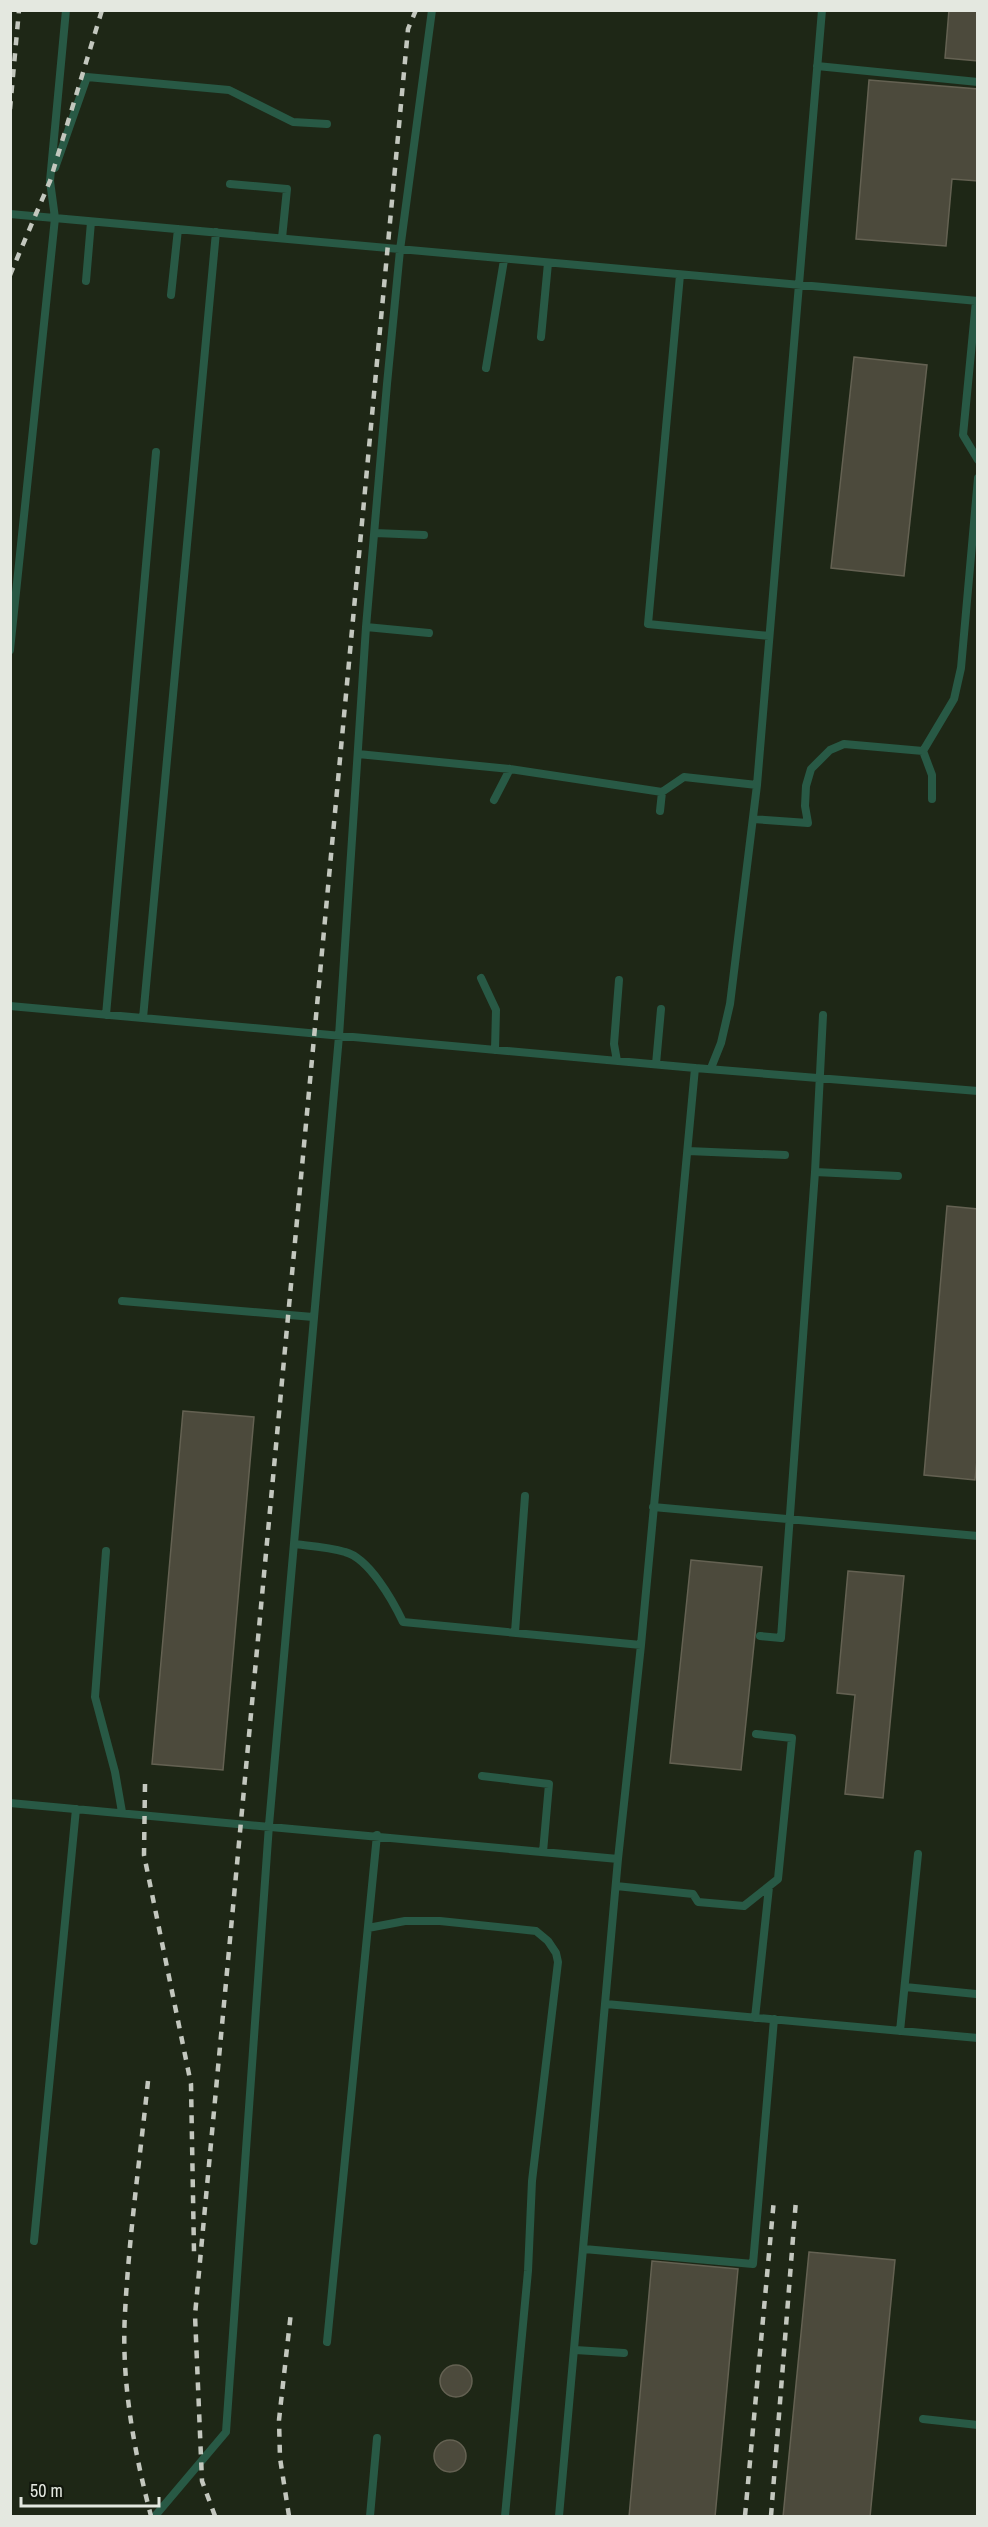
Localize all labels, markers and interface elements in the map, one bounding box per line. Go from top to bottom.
scale bar [21,2470,159,2508]
text: 50 m [30,2478,63,2503]

